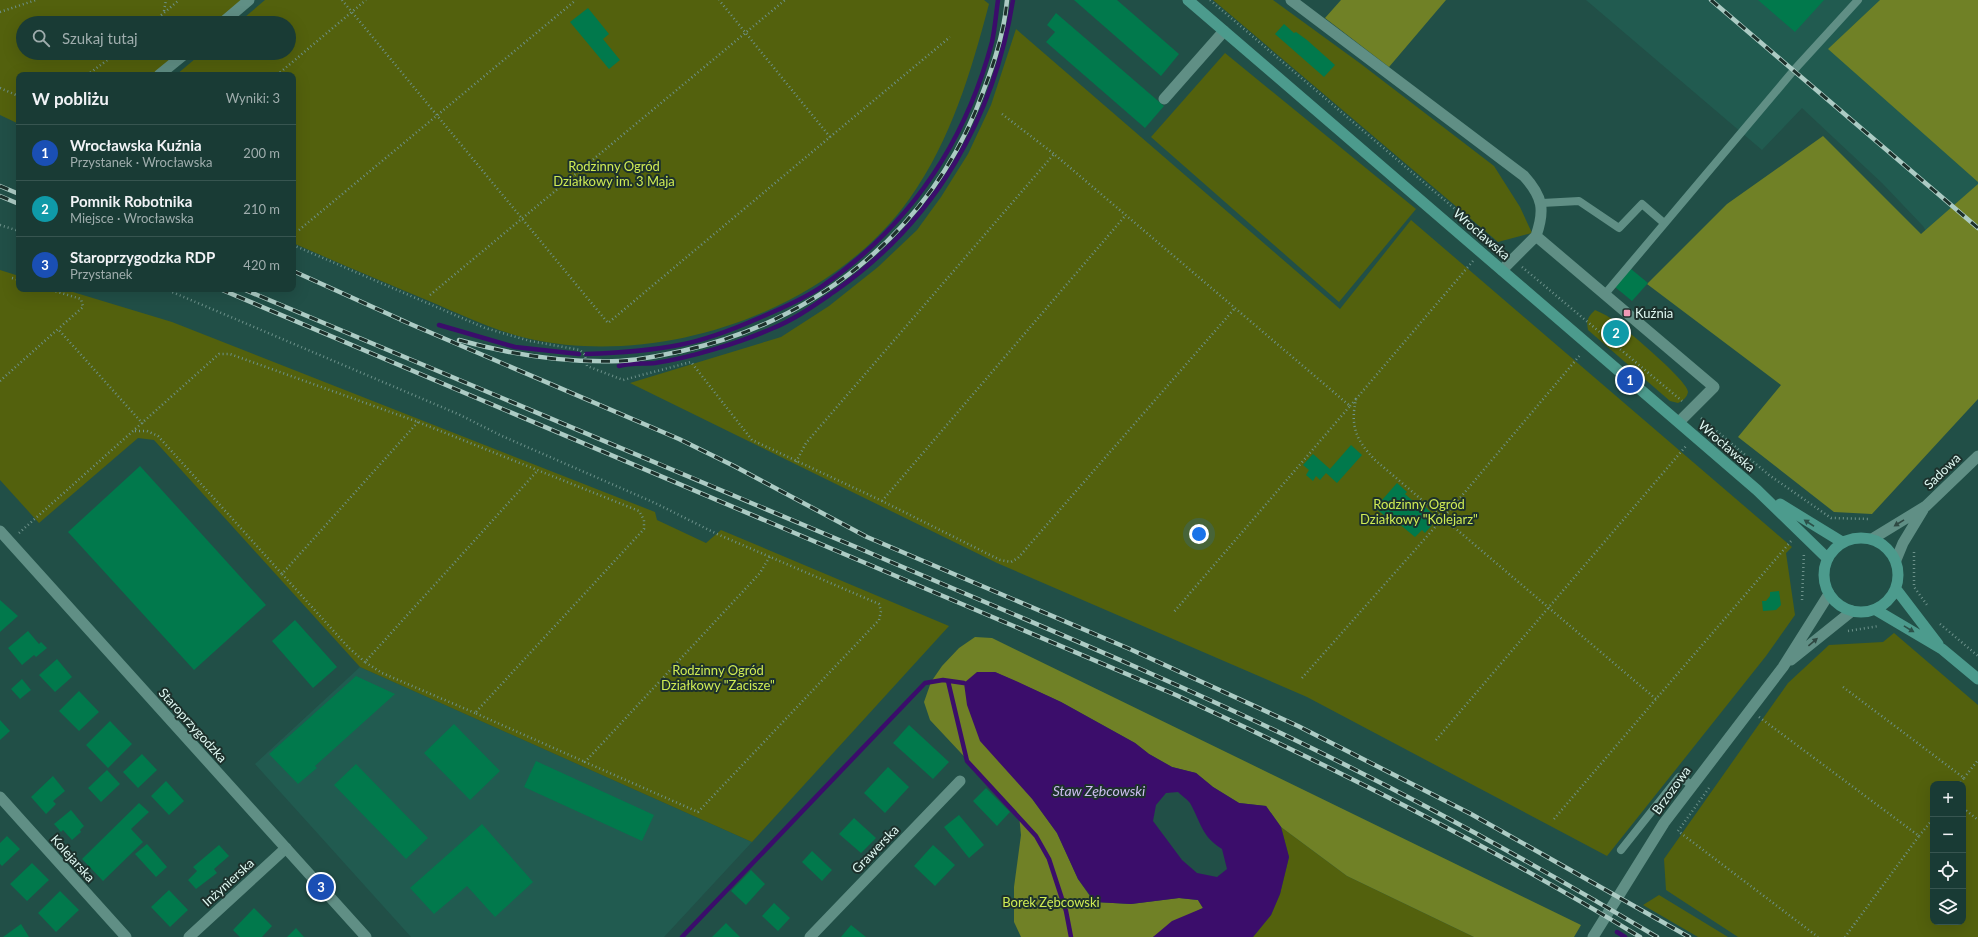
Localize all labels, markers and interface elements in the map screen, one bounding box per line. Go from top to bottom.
search box [16,16,296,60]
icon: search [30,27,52,49]
text: Szukaj tutaj [62,29,138,47]
text: W pobliżu [32,88,109,109]
text: Wyniki: 3 [226,90,280,106]
text: Wrocławska Kuźnia [70,136,202,154]
text: 1 [41,145,49,161]
text: 200 m [243,145,280,161]
text: Przystanek · Wrocławska [70,154,212,170]
park label: Rodzinny Ogród Działkowy im. 3 Maja [553,158,675,189]
text: Pomnik Robotnika [70,192,192,210]
text: 2 [41,201,49,217]
text: 210 m [243,201,280,217]
street label: Wrocławska [1450,205,1514,263]
text: Miejsce · Wrocławska [70,210,194,226]
text: Staroprzygodzka RDP [70,248,215,266]
text: 3 [41,257,49,273]
text: 420 m [243,257,280,273]
text: Przystanek [70,266,132,282]
place label: Kuźnia [1635,305,1673,321]
marker: Kuźnia [1622,308,1632,318]
pin: 2 [1603,318,1629,348]
pin: 1 [1617,365,1643,395]
street label: Wrocławska [1695,417,1759,475]
street label: Sadowa [1920,450,1964,492]
park label: Rodzinny Ogród Działkowy "Kolejarz" [1360,496,1478,527]
one-way arrow [1803,519,1814,527]
one-way arrow [1894,519,1904,527]
your location [1189,524,1209,544]
one-way arrow [1903,626,1915,633]
one-way arrow [1808,637,1818,646]
park label: Rodzinny Ogród Działkowy "Zacisze" [661,662,775,693]
street label: Staroprzygodzka [155,685,231,765]
street label: Brzozowa [1648,763,1694,817]
map controls [1930,781,1966,925]
button: + [1930,781,1966,817]
water label: Staw Zębcowski [1053,782,1146,799]
button: − [1930,817,1966,853]
street label: Grawerska [848,822,902,876]
street label: Kolejarska [48,831,98,885]
button: locate [1930,853,1966,889]
street label: Inżynierska [199,855,257,909]
pin: 3 [308,872,334,902]
button: layers [1930,889,1966,925]
park label: Borek Zębcowski [1002,894,1100,910]

